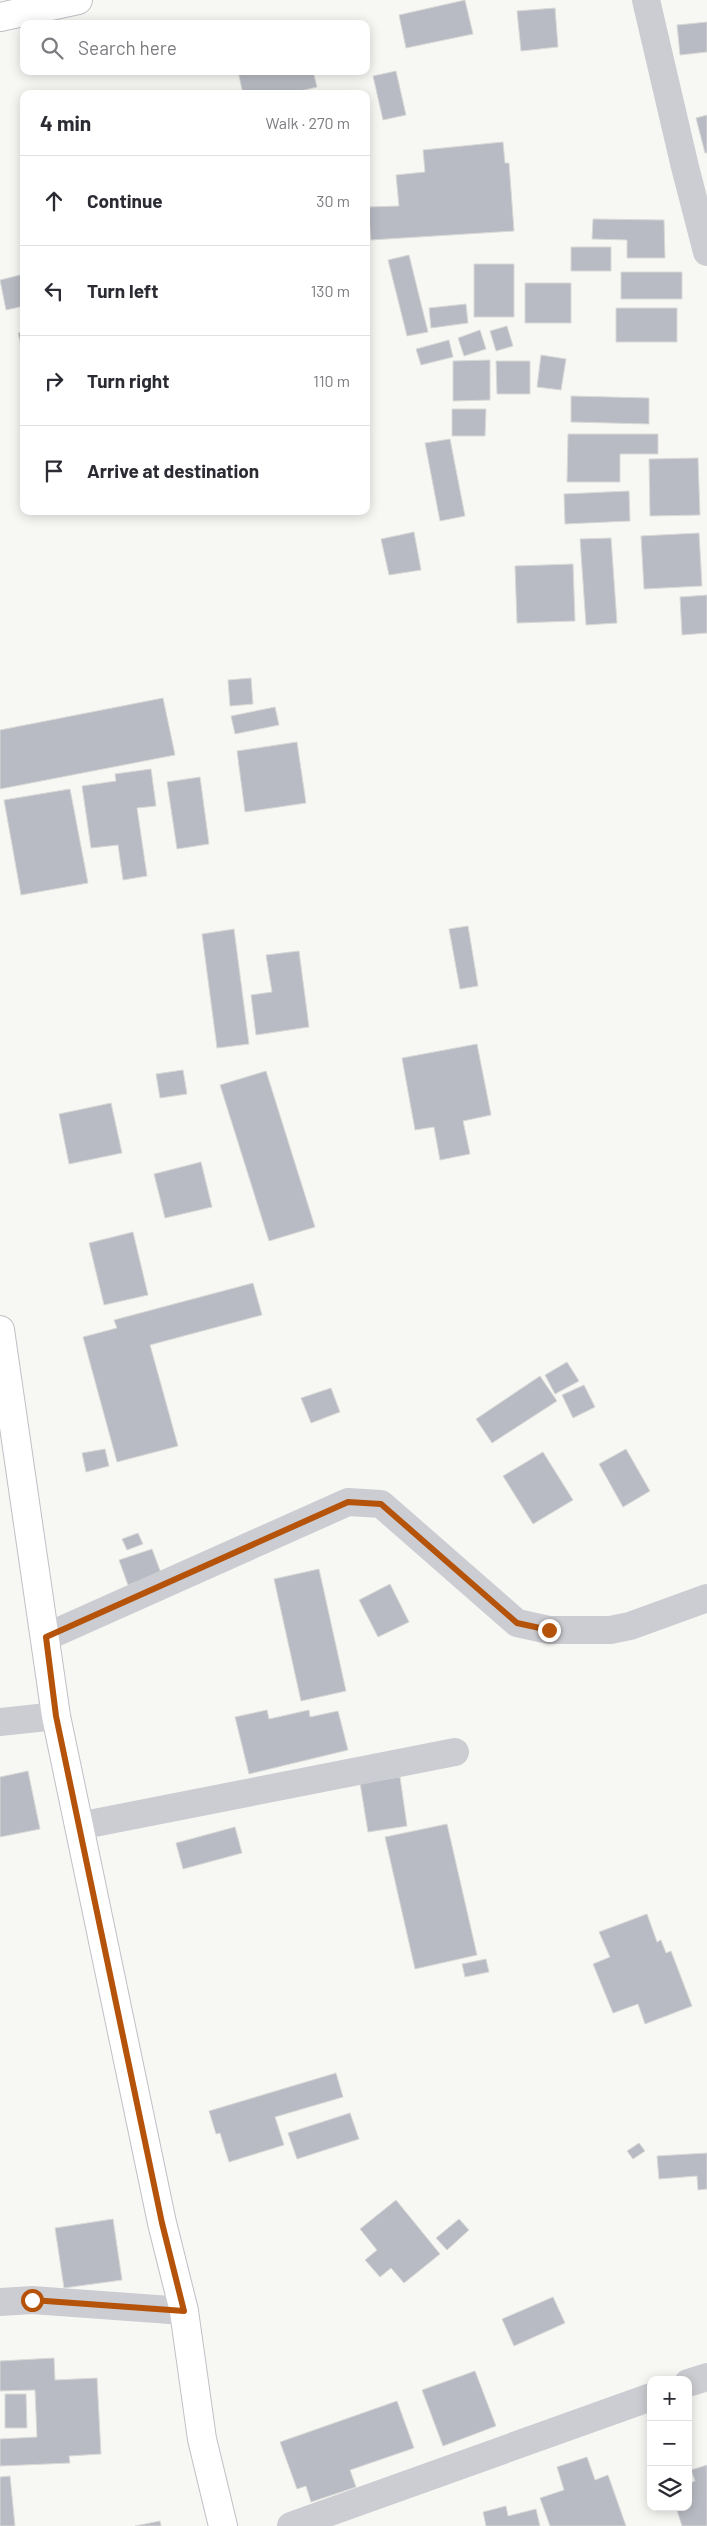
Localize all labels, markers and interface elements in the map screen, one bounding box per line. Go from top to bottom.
search box [20,20,370,75]
icon: search [38,34,66,62]
text: Search here [78,36,177,59]
text: 4 min [40,110,91,135]
text: Walk · 270 m [265,113,350,132]
icon: ahead [40,187,68,215]
text: Continue [87,189,163,212]
text: 30 m [316,191,350,210]
icon: left [40,277,68,305]
text: Turn left [87,279,158,302]
text: 130 m [311,281,350,300]
icon: right [40,367,68,395]
text: Turn right [87,369,169,392]
text: 110 m [313,371,350,390]
icon: arrive [40,457,68,485]
text: Arrive at destination [87,459,259,482]
route end [538,1619,561,1642]
route start [21,2289,44,2312]
map controls [647,2376,692,2511]
button: + [647,2376,692,2421]
button: − [647,2421,692,2466]
button: layers [647,2466,692,2511]

